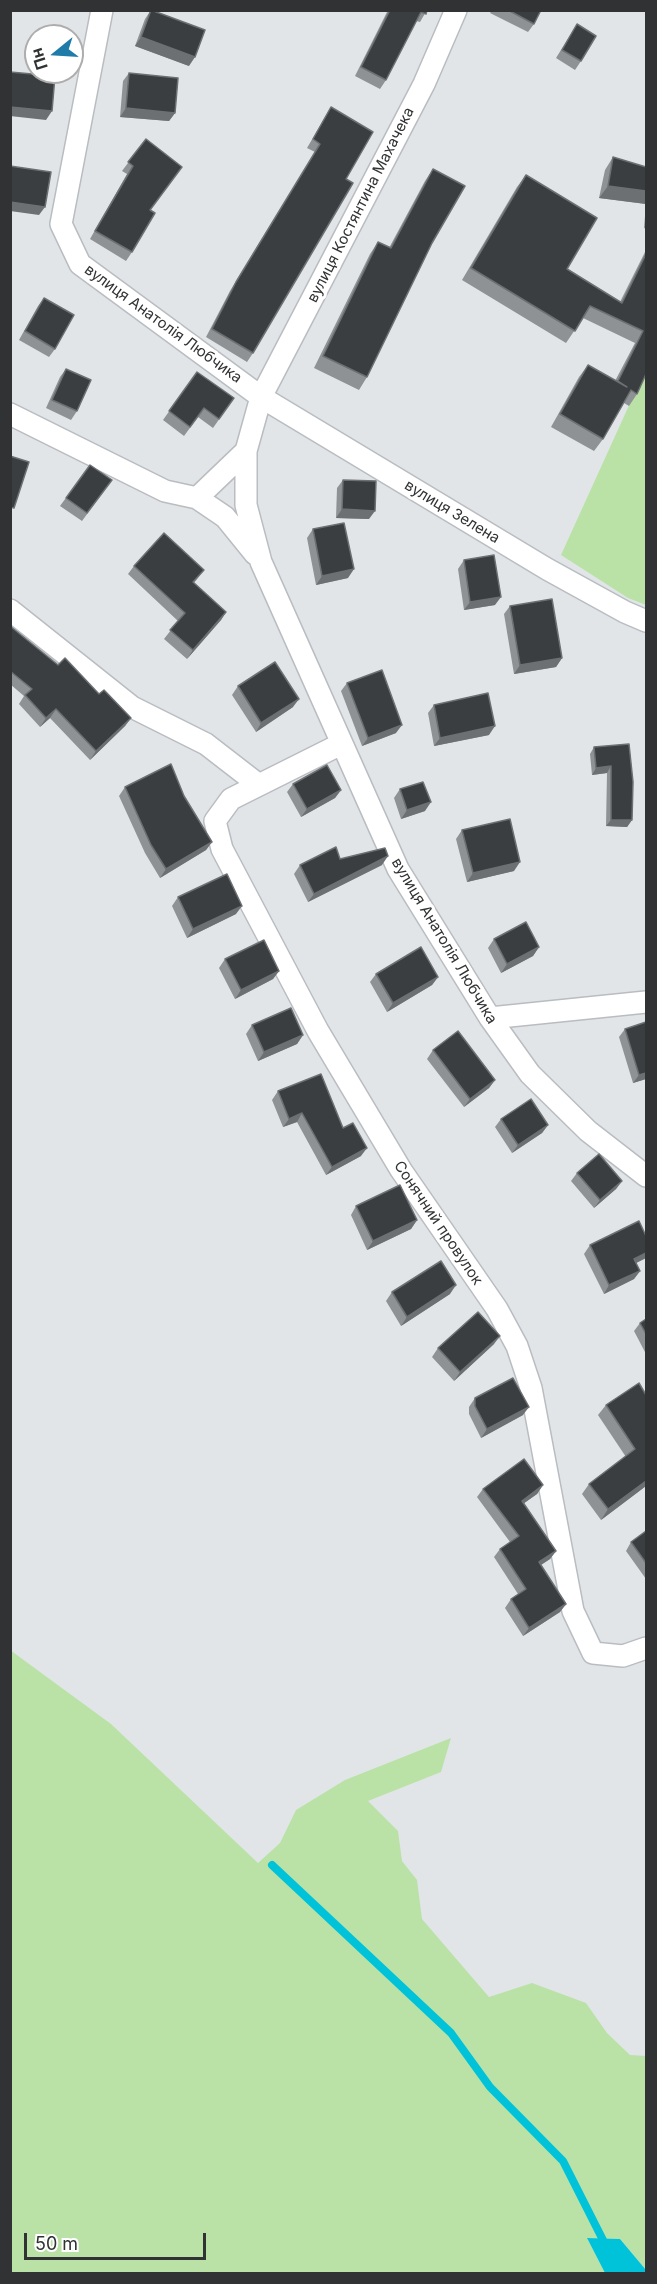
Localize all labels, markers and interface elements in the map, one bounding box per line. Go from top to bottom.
north arrow [24,24,84,84]
text: Пн [26,45,52,72]
street label: вулиця Костянтина Махачека [304,104,418,306]
street label: вулиця Анатолія Любчика [81,261,245,387]
street label: вулиця Зелена [401,477,503,547]
street label: вулиця Анатолія Любчика [387,855,501,1027]
street label: Сонячний провулок [390,1158,486,1288]
scale bar [27,2221,208,2259]
text: 50 m [35,2233,78,2254]

